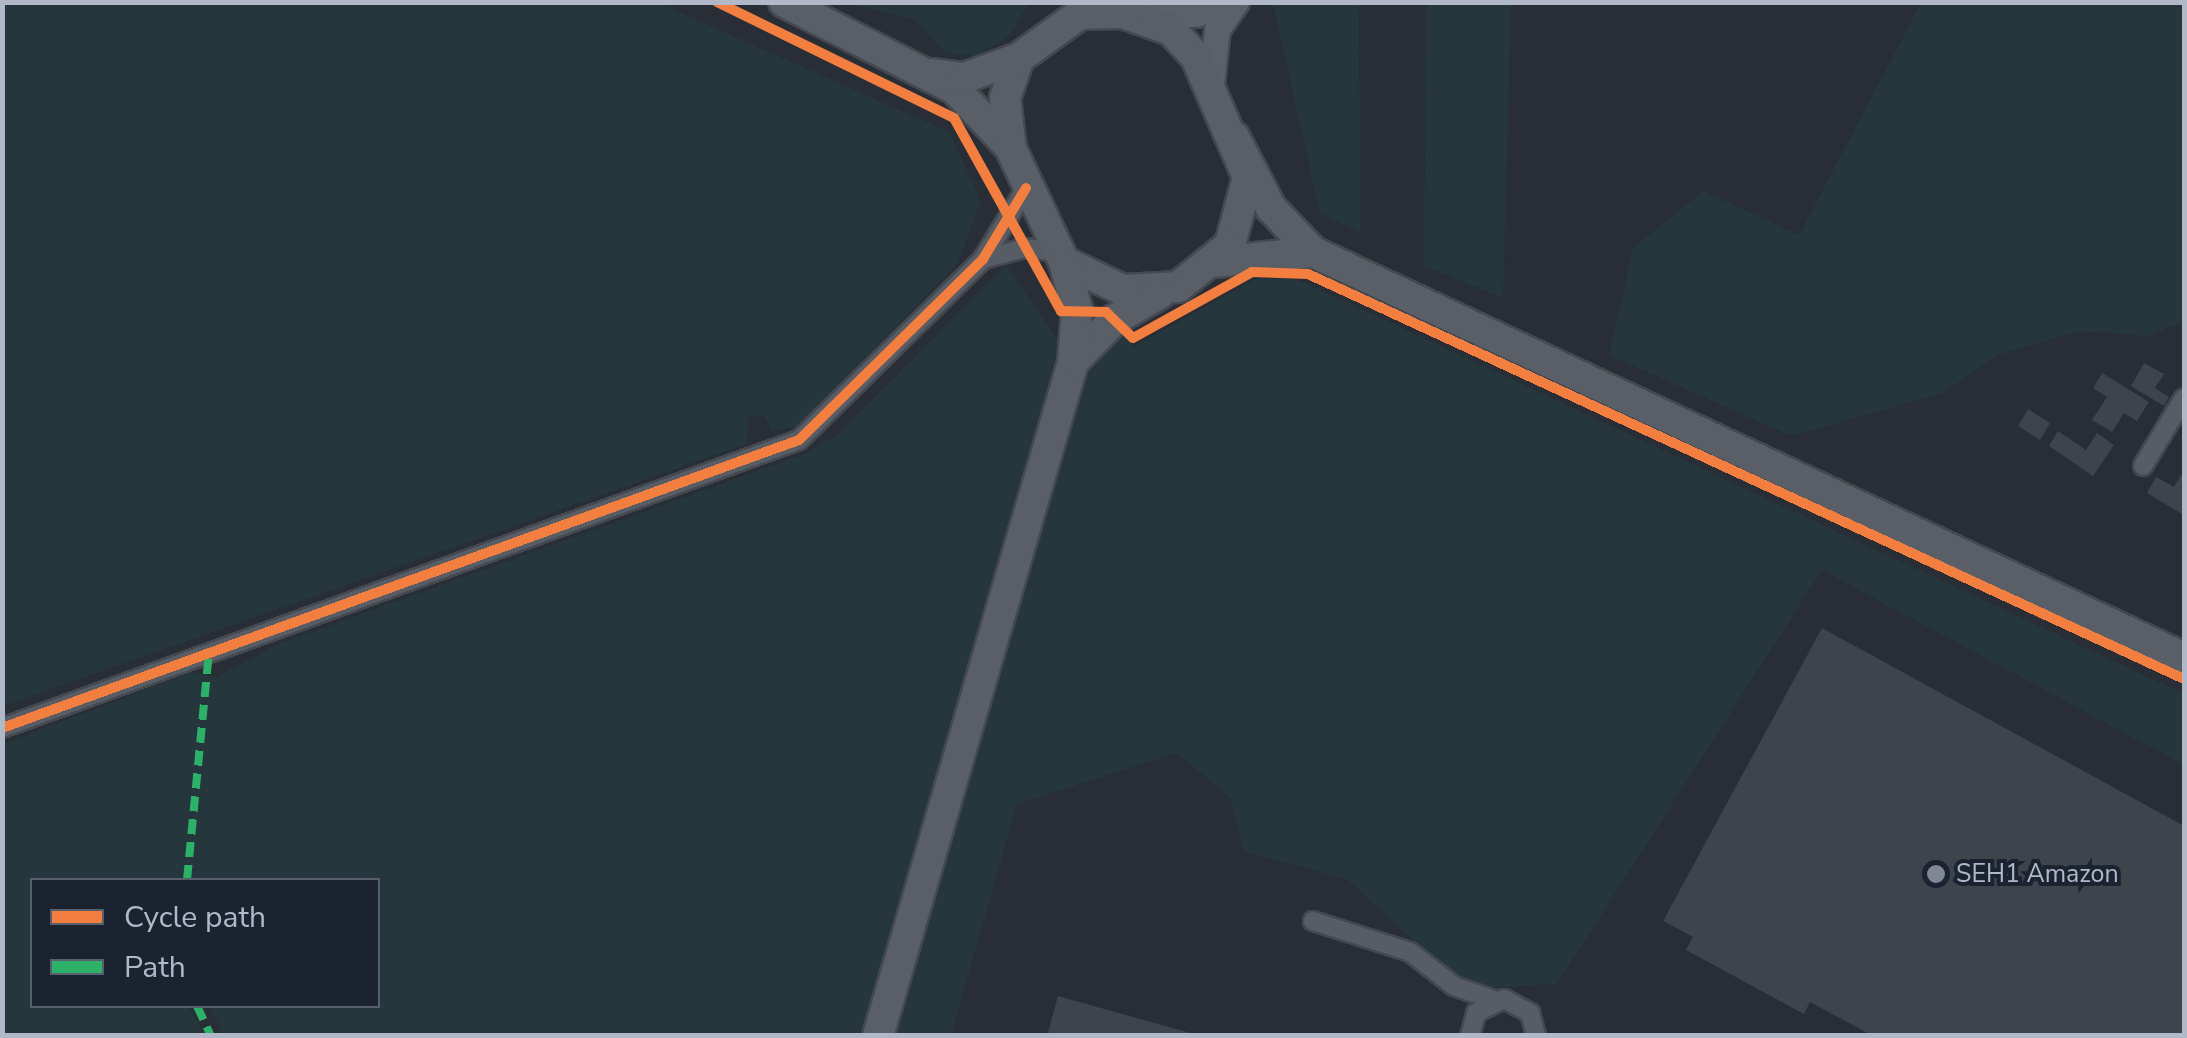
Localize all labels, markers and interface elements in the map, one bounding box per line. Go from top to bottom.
place label: SEH1 Amazon [1956,859,2119,889]
marker: SEH1 Amazon [1925,863,1947,885]
legend [30,878,380,1008]
text: Cycle path [124,897,266,938]
text: Path [124,947,186,988]

